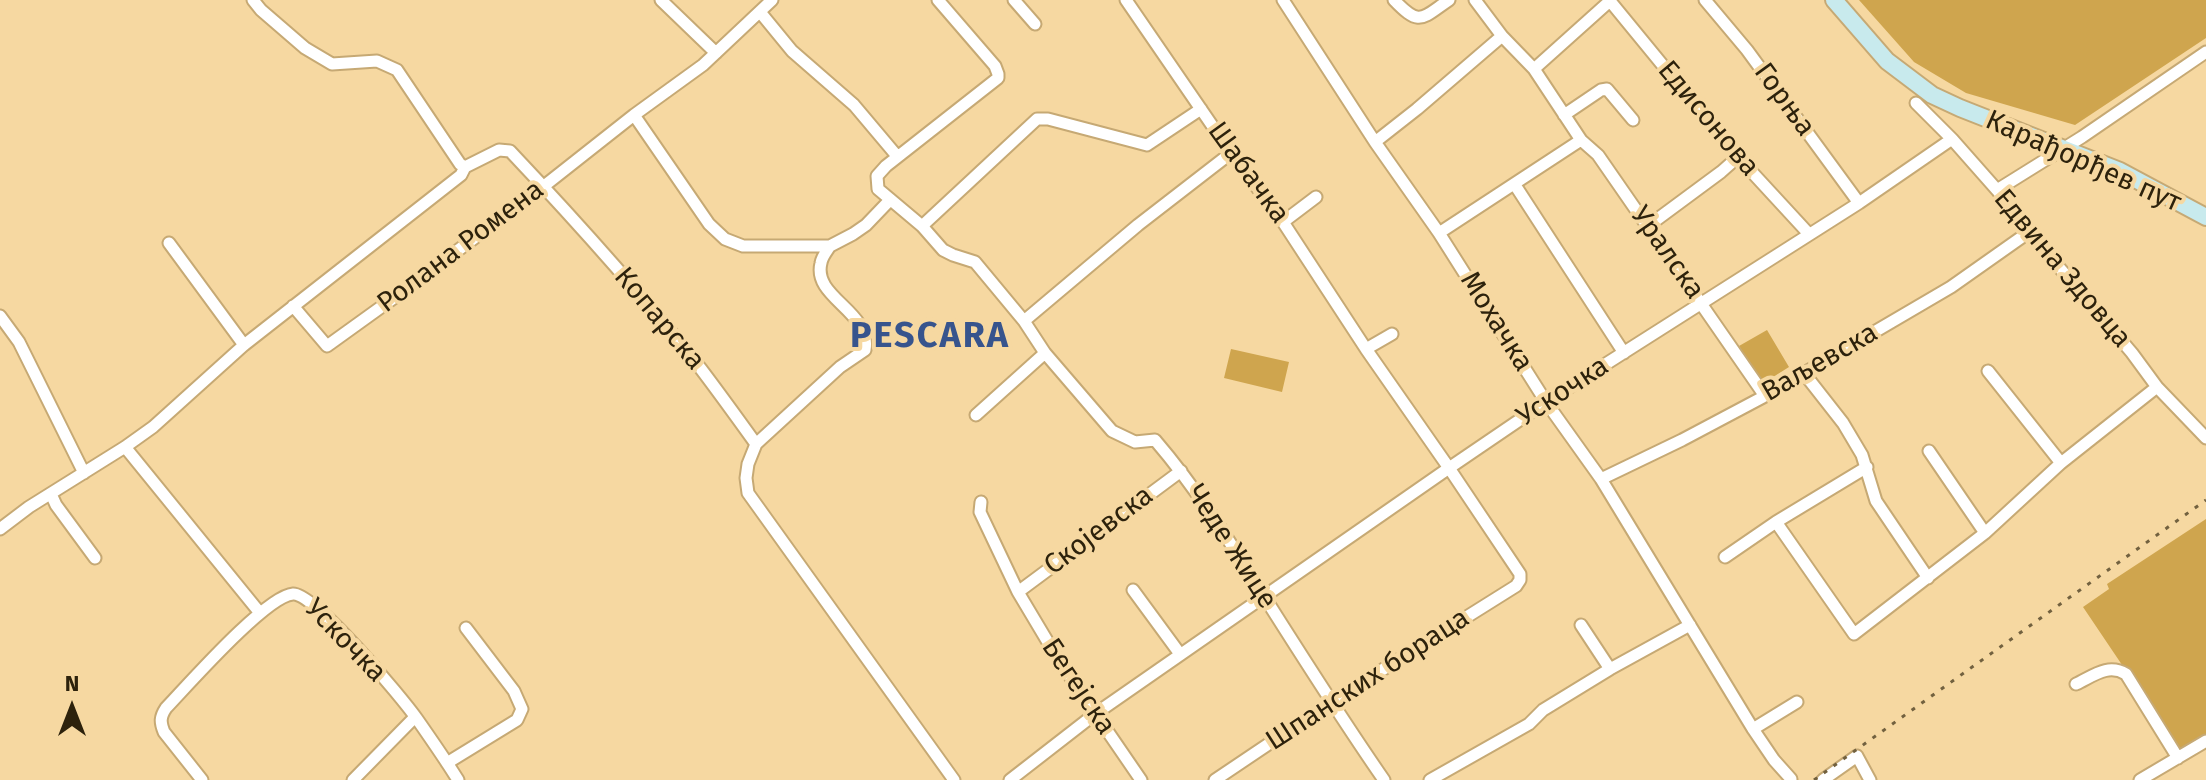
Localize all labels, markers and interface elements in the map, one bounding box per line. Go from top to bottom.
street label: Едисонова [1650,54,1766,184]
street label: Горња [1746,57,1822,143]
street label: Карађорђев пут [1980,104,2186,220]
street label: Шабачка [1200,116,1296,230]
street label: Ролана Ромена [371,173,551,321]
street label: Едвина Здовца [1986,183,2138,355]
street label: Уралска [1623,200,1711,306]
street label: Копарска [606,261,712,377]
street label: Мохачка [1452,266,1540,378]
district label: PESCARA [850,315,1010,359]
street label: Ваљевска [1756,316,1884,410]
street label: Ускочка [1511,350,1615,434]
street label: Скојевска [1038,479,1160,583]
street label: Чеде Жице [1178,479,1284,615]
street label: Ускочка [297,592,393,690]
street label: Шпанских бораца [1260,602,1476,758]
street label: Бегејска [1034,633,1122,741]
north arrow [32,668,112,748]
text: N [65,670,79,697]

